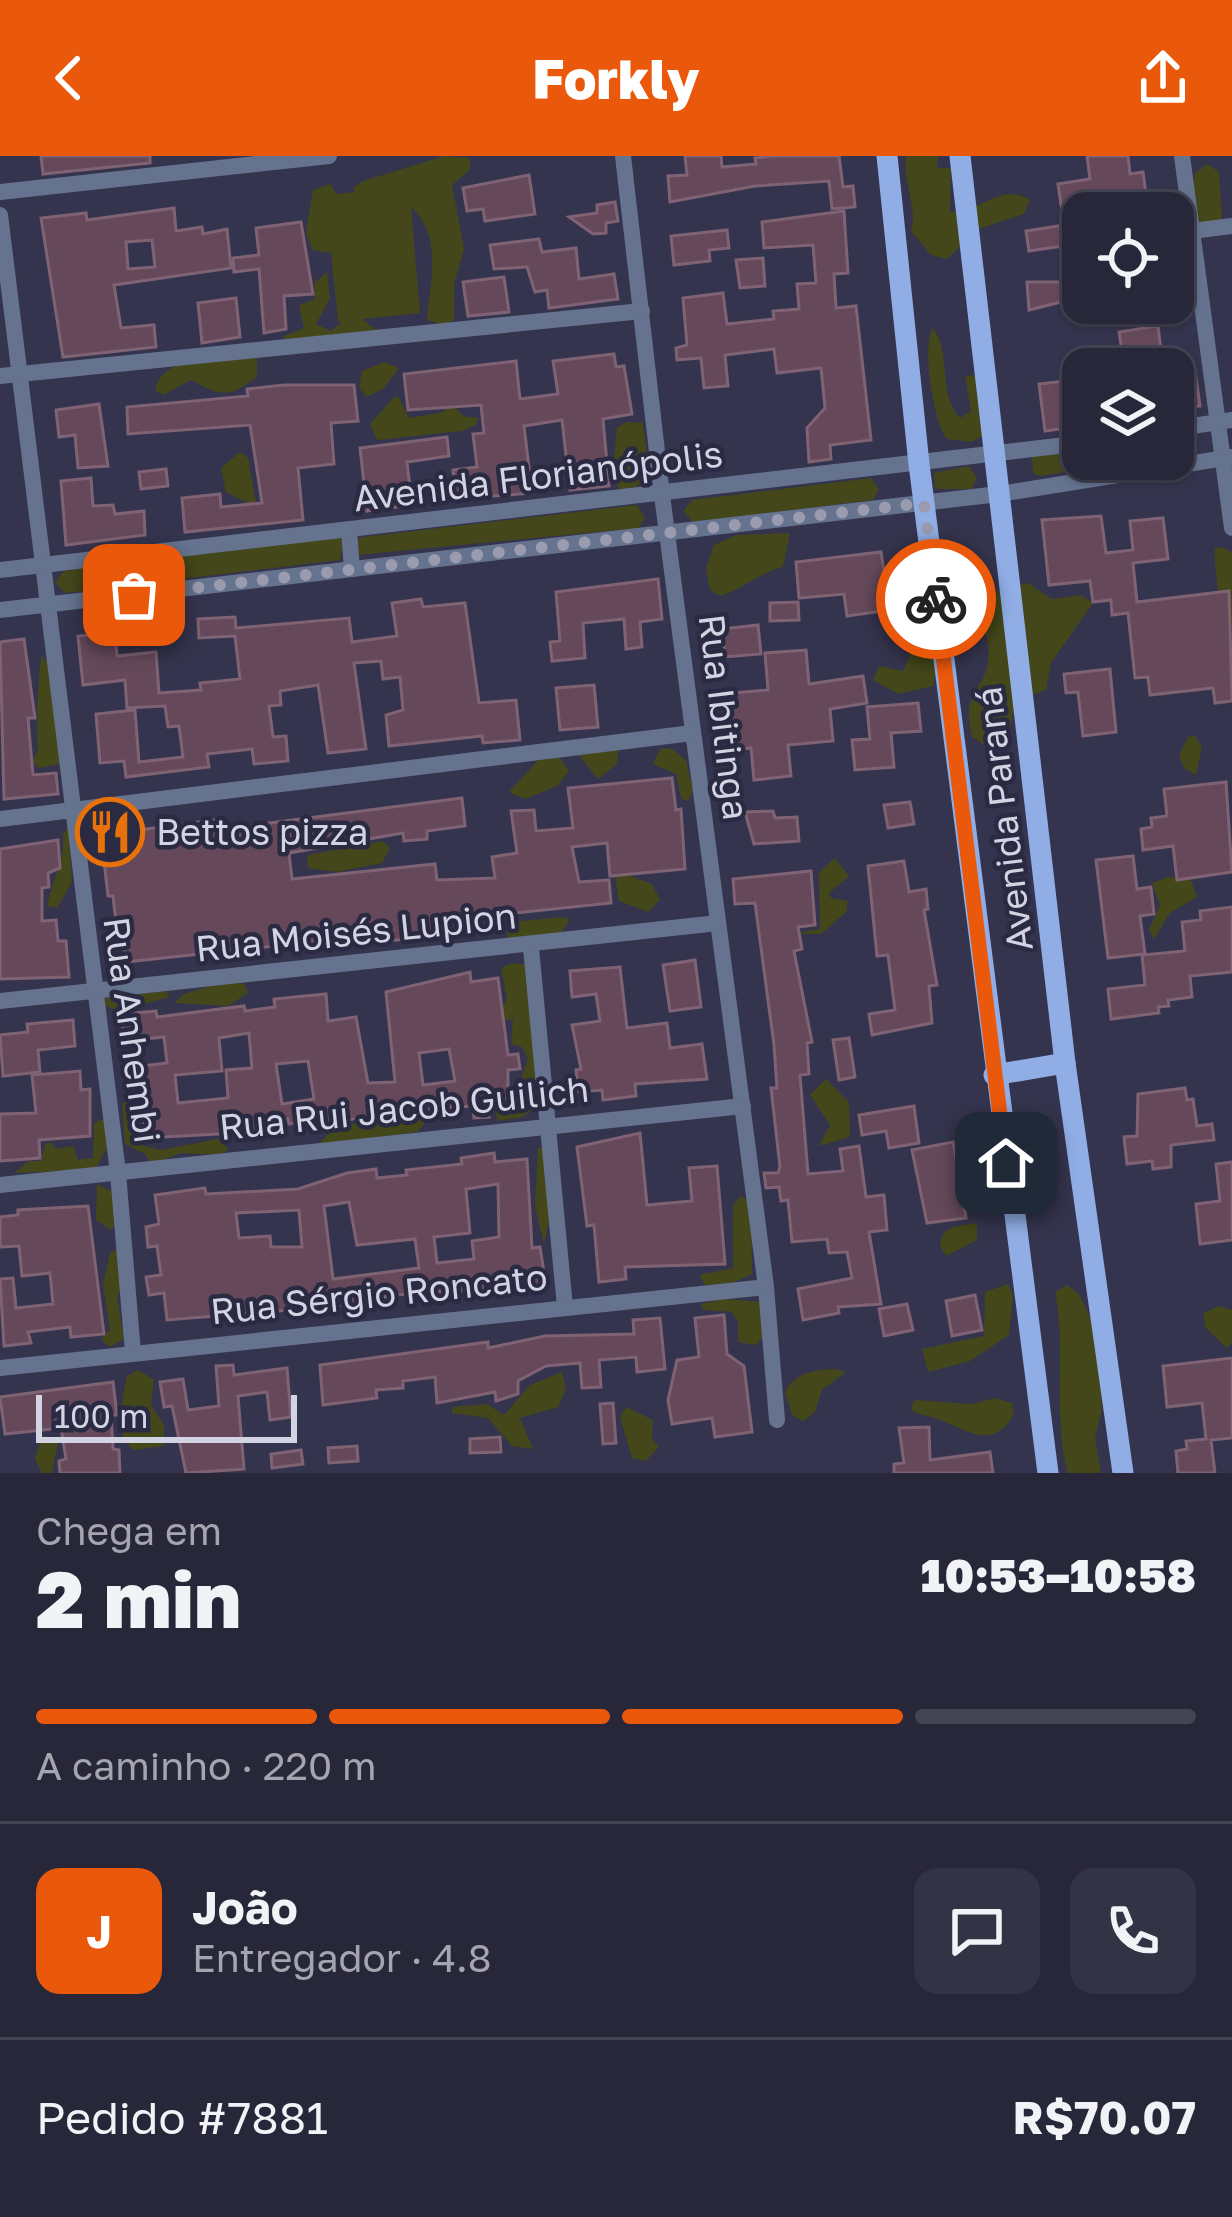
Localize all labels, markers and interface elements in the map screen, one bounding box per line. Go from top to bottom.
icon: back [36,45,102,111]
icon: share [1130,45,1196,111]
text: Forkly [532,46,700,111]
map controls [1062,192,1194,480]
button: locate [1062,192,1194,324]
button: layers [1062,348,1194,480]
street label: Avenida Florianópolis [351,432,725,519]
courier [876,539,996,659]
pin [83,544,185,646]
icon: bag [101,562,167,628]
icon: bike [903,566,969,632]
street label: Rua Ibitinga [691,612,758,822]
street label: Avenida Paraná [966,685,1041,953]
restaurant icon: Bettos pizza [75,797,145,867]
place label: Bettos pizza [156,810,368,853]
street label: Rua Moisés Lupion [193,893,518,970]
street label: Rua Anhembi [95,914,170,1146]
street label: Rua Rui Jacob Guilich [217,1067,591,1148]
pin [955,1112,1057,1214]
icon: home [973,1130,1039,1196]
street label: Rua Sérgio Roncato [208,1254,549,1333]
scale bar [36,1389,297,1442]
text: 100 m [54,1396,148,1435]
text: Chega em [36,1507,222,1554]
text: 10:53–10:58 [921,1548,1196,1602]
text: 2 min [36,1552,241,1645]
text: A caminho · 220 m [36,1742,376,1789]
button: chat [914,1868,1040,1994]
button: phone [1070,1868,1196,1994]
text: João [192,1880,298,1934]
text: J [86,1904,112,1958]
text: Entregador · 4.8 [192,1934,492,1981]
text: Pedido #7881 [36,2090,328,2144]
text: R$70.07 [1013,2090,1196,2144]

